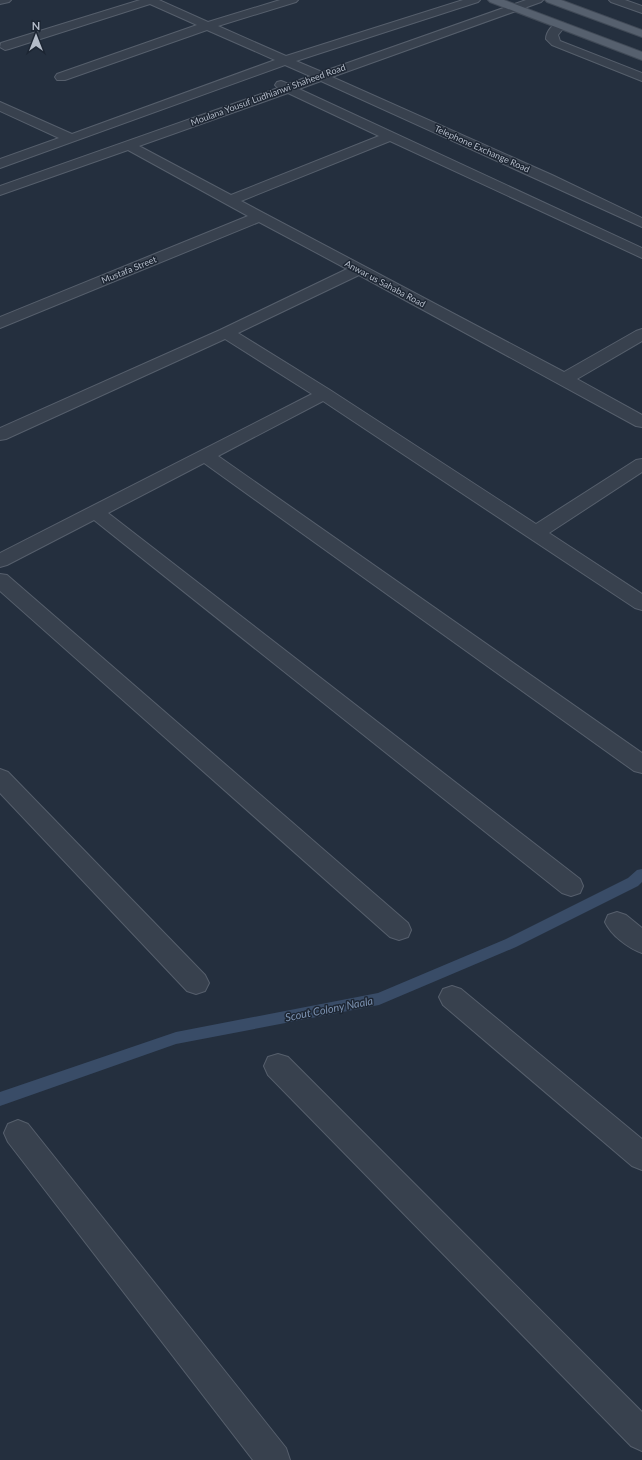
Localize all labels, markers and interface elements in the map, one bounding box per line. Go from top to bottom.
north arrow [16,16,56,56]
text: N [32,19,40,32]
street label: Moulana Yousuf Ludhianwi Shaheed Road [189,61,347,128]
street label: Telephone Exchange Road [433,123,531,175]
street label: Mustafa Street [100,253,159,286]
street label: Anwar us Sahaba Road [343,258,427,309]
water label: Scout Colony Naala [284,994,374,1023]

